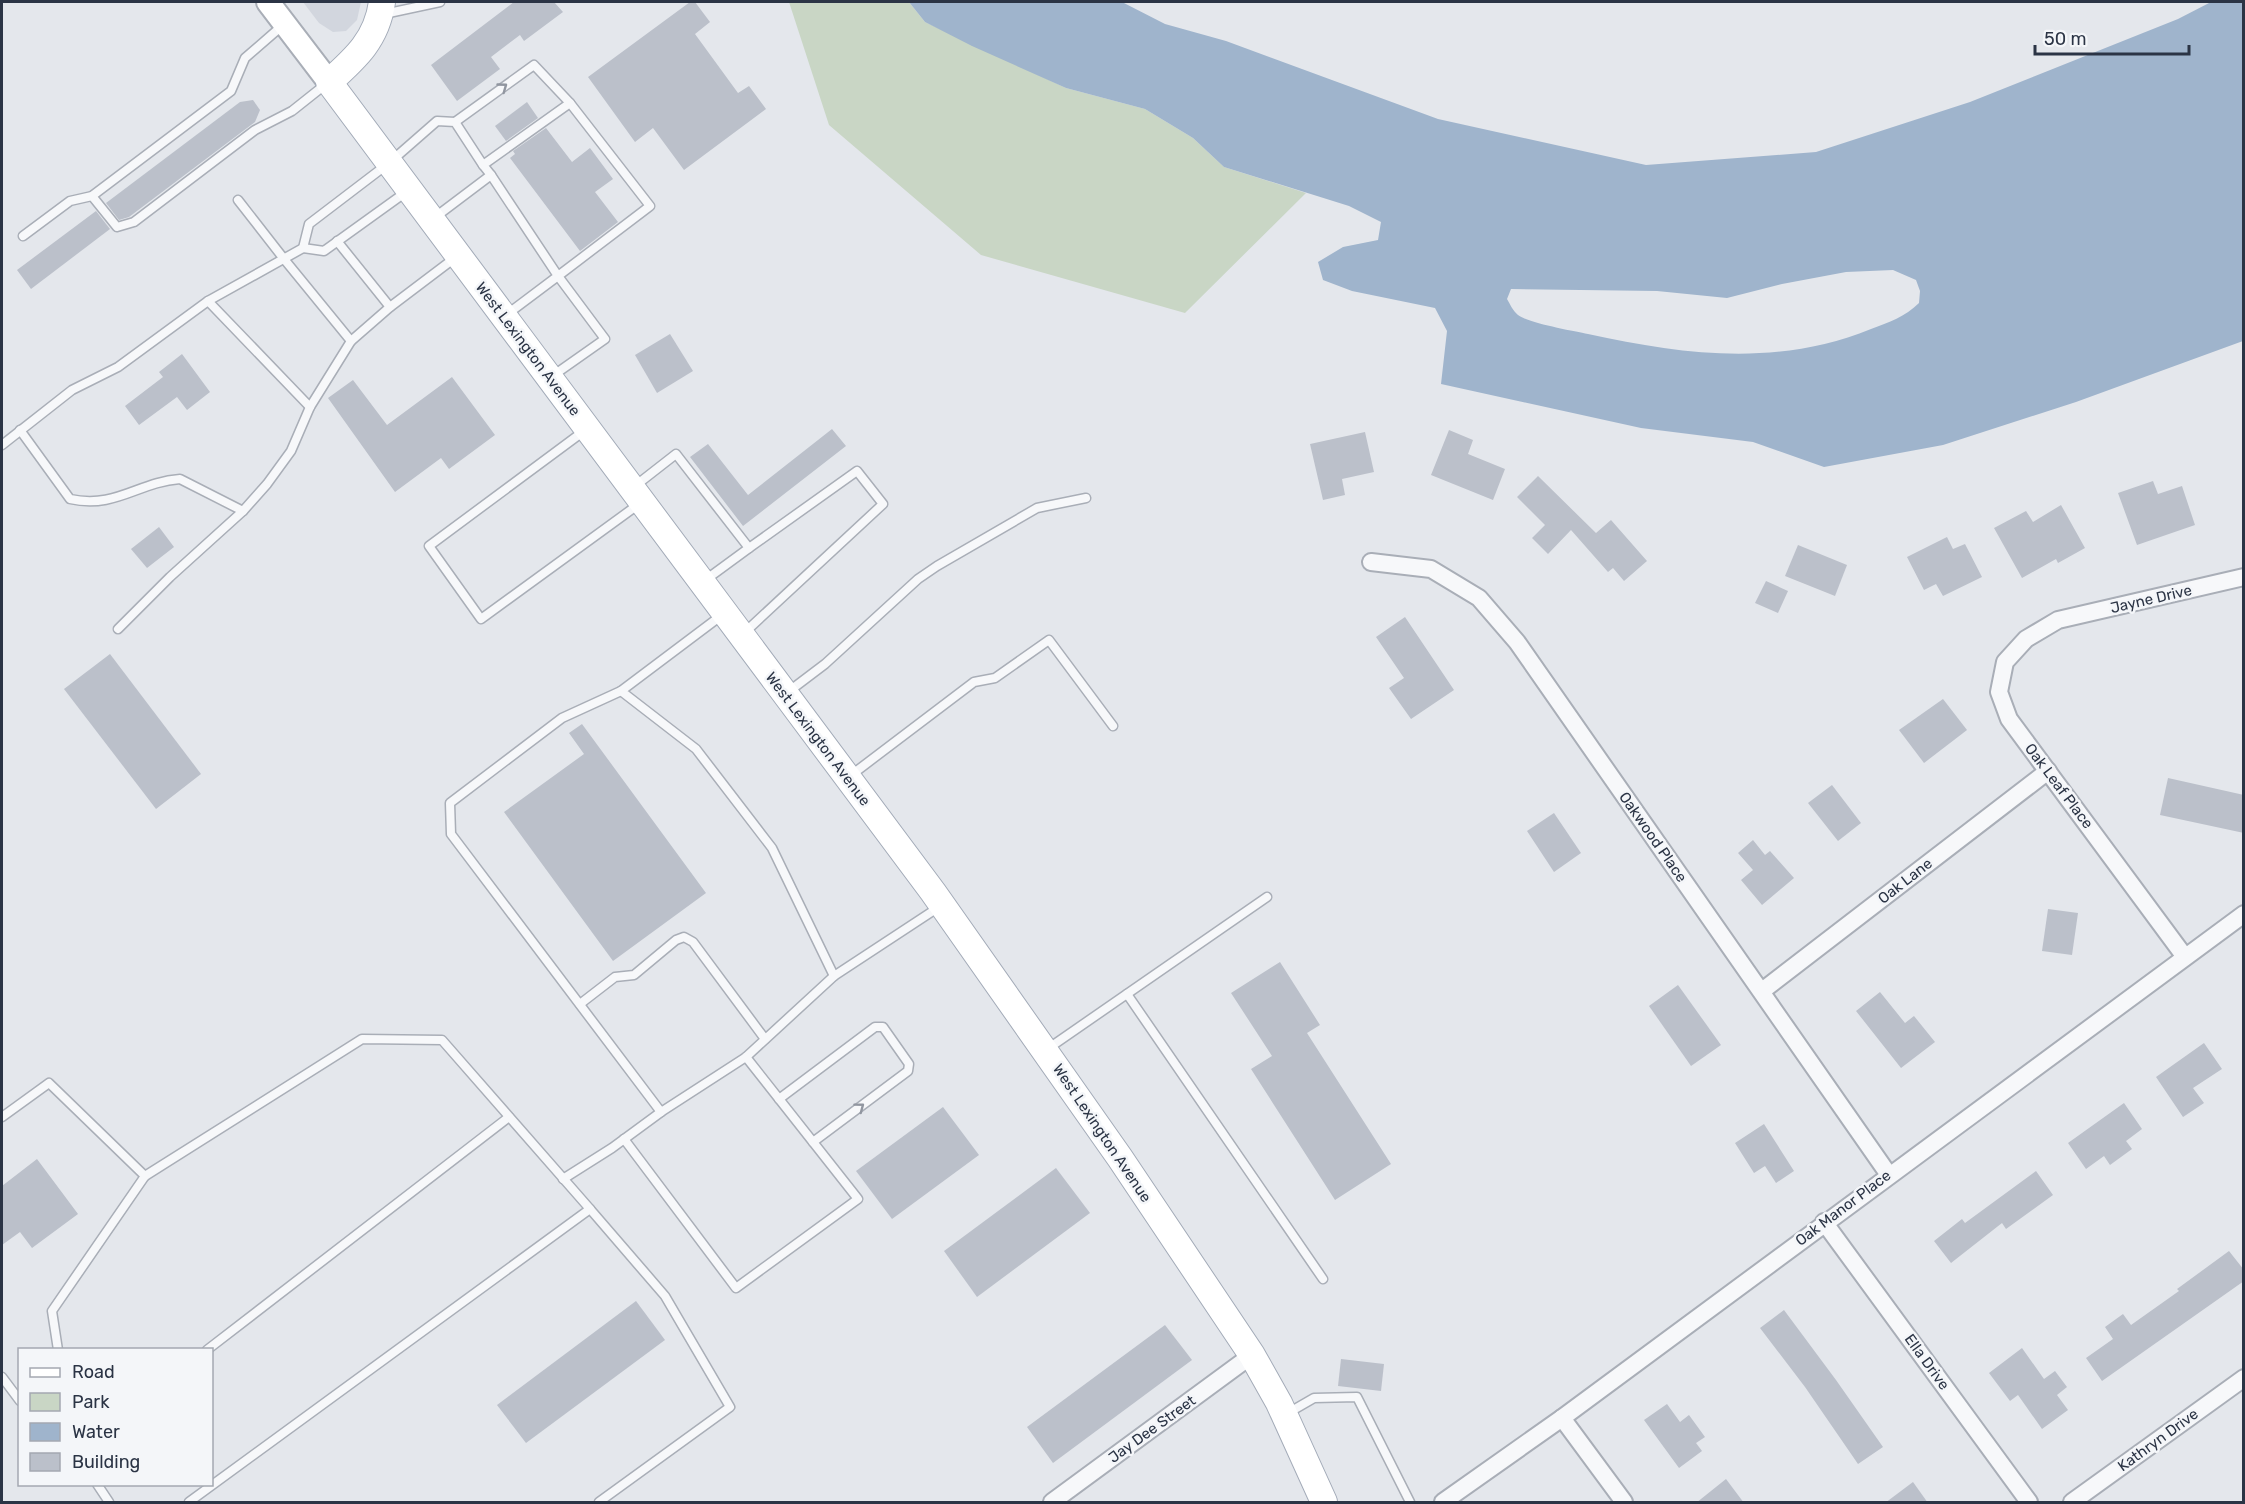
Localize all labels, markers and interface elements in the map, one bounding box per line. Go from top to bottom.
scale bar [2035,18,2190,56]
text: 50 m [2044,28,2087,50]
one-way arrow [496,84,507,95]
street label: West Lexington Avenue [472,279,584,419]
street label: Jayne Drive [2108,581,2194,617]
street label: West Lexington Avenue [762,669,874,809]
street label: Oak Leaf Place [2021,740,2097,832]
street label: Oakwood Place [1615,788,1691,886]
street label: Oak Lane [1874,854,1936,908]
street label: West Lexington Avenue [1049,1060,1155,1206]
one-way arrow [853,1103,864,1114]
street label: Oak Manor Place [1792,1166,1894,1250]
street label: Ella Drive [1901,1331,1953,1393]
legend [18,1348,213,1486]
text: Road [72,1361,115,1383]
text: Park [72,1391,110,1413]
street label: Jay Dee Street [1105,1391,1199,1467]
street label: Kathryn Drive [2114,1405,2202,1475]
text: Water [72,1421,120,1443]
text: Building [72,1451,140,1473]

